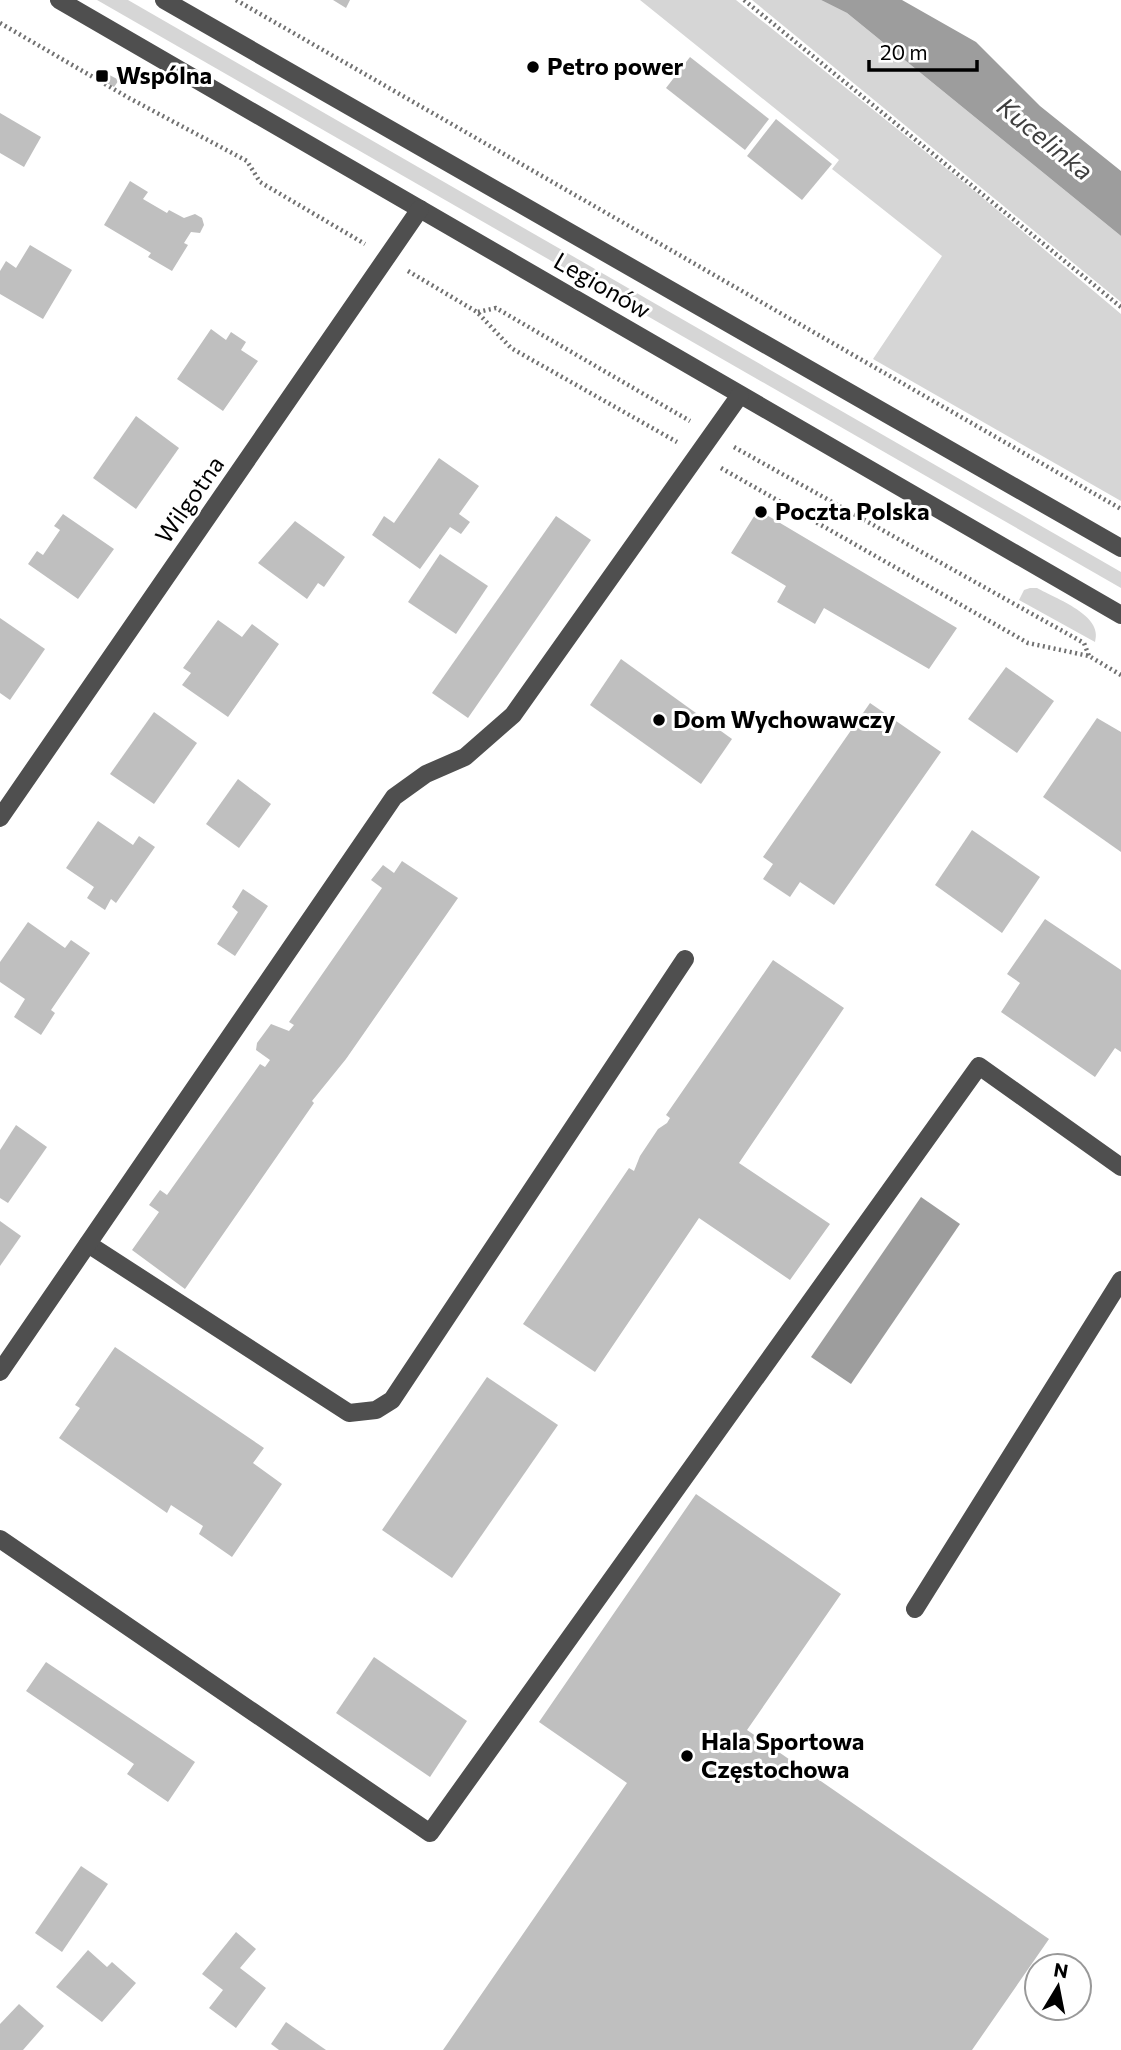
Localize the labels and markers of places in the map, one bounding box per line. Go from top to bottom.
place label: Petro power [547,51,684,80]
marker: Petro power [525,59,541,75]
place label: Wspólna [116,60,212,89]
marker: Wspólna [94,68,110,84]
place label: Poczta Polska [775,496,930,525]
marker: Poczta Polska [753,504,769,520]
place label: Dom Wychowawczy [673,704,895,733]
marker: Dom Wychowawczy [651,712,667,728]
place label: Hala Sportowa Częstochowa [701,1726,865,1783]
marker: Hala Sportowa Częstochowa [679,1748,695,1764]

